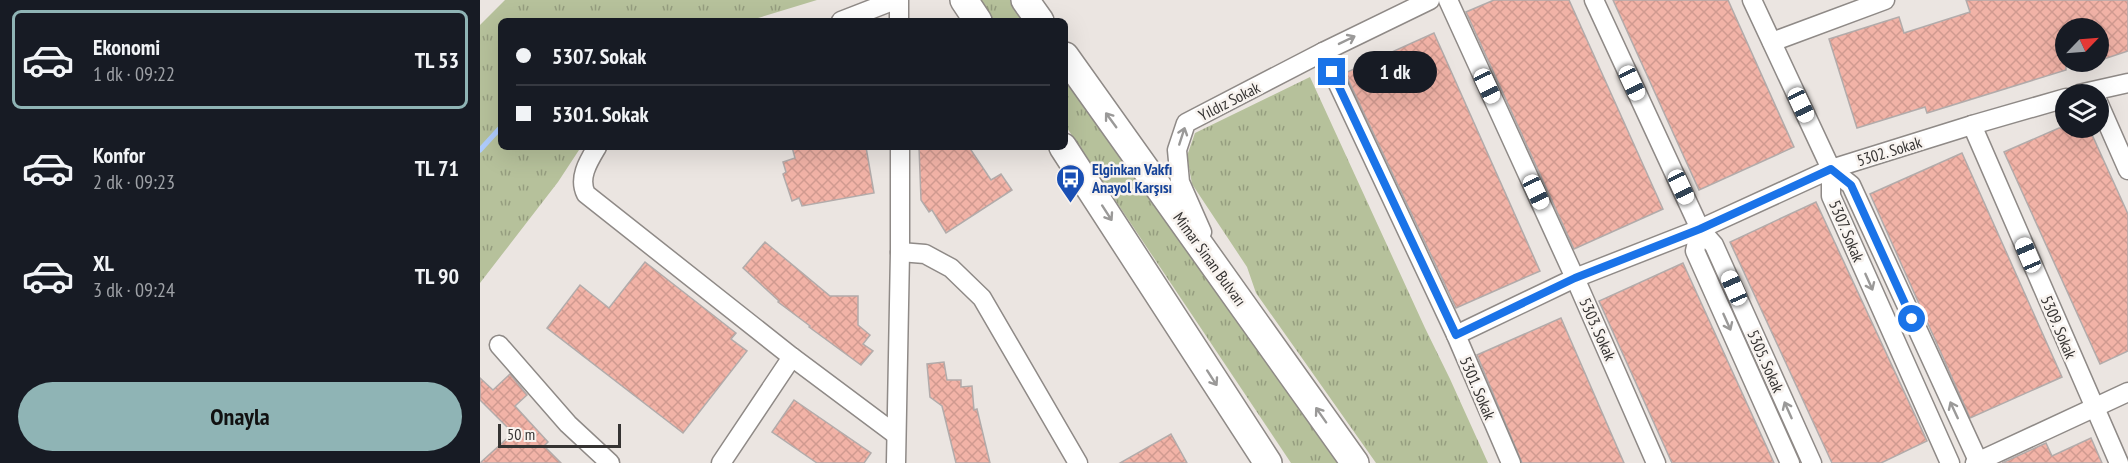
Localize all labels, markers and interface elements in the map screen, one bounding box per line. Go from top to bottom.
north arrow [2055,18,2109,72]
map controls [2055,18,2109,138]
icon: car [21,33,75,87]
text: Ekonomi [93,33,160,61]
one-way arrow [1338,34,1356,46]
text: 5307. Sokak [552,42,646,70]
text: TL 53 [415,46,459,74]
callout: 1 dk [1353,51,1437,93]
route end [1318,58,1345,85]
text: 1 dk [1380,59,1410,85]
text: 1 dk · 09:22 [93,61,175,87]
car [1616,63,1648,103]
car [1471,66,1503,106]
street label: Yıldız Sokak [1195,77,1264,125]
button: layers [2055,84,2109,138]
car [1785,85,1817,125]
text: 5301. Sokak [552,100,649,128]
one-way arrow [1105,112,1117,128]
one-way arrow [1177,127,1188,146]
street label: 5302. Sokak [1854,131,1925,170]
icon: car [21,141,75,195]
text: Konfor [93,141,145,169]
text: TL 71 [415,154,459,182]
place label: Elginkan Vakfı Anayol Karşısı [1091,159,1172,197]
bus stop icon: Elginkan Vakfı Anayol Karşısı [1055,162,1087,204]
car [1665,167,1697,207]
text: 2 dk · 09:23 [93,169,175,195]
car [1520,172,1552,212]
street label: 5307. Sokak [1825,197,1869,266]
one-way arrow [1101,204,1113,221]
street label: Mimar Sinan Bulvarı [1169,208,1251,310]
car [2013,235,2043,275]
icon: car [21,249,75,303]
text: XL [93,249,114,277]
text: TL 90 [415,262,459,290]
car [1718,268,1750,308]
one-way arrow [1864,273,1876,291]
text: 3 dk · 09:24 [93,277,175,303]
street label: 5309. Sokak [2037,292,2082,362]
street label: 5303. Sokak [1575,295,1621,364]
route start [1898,305,1925,332]
one-way arrow [1722,312,1733,331]
street label: 5305. Sokak [1743,327,1789,396]
street label: 5301. Sokak [1456,353,1501,423]
one-way arrow [1205,369,1218,386]
button: Onayla [18,382,462,451]
one-way arrow [1782,401,1793,419]
one-way arrow [1948,401,1960,419]
one-way arrow [1315,408,1327,424]
scale bar [498,421,621,448]
text: 50 m [507,424,535,444]

